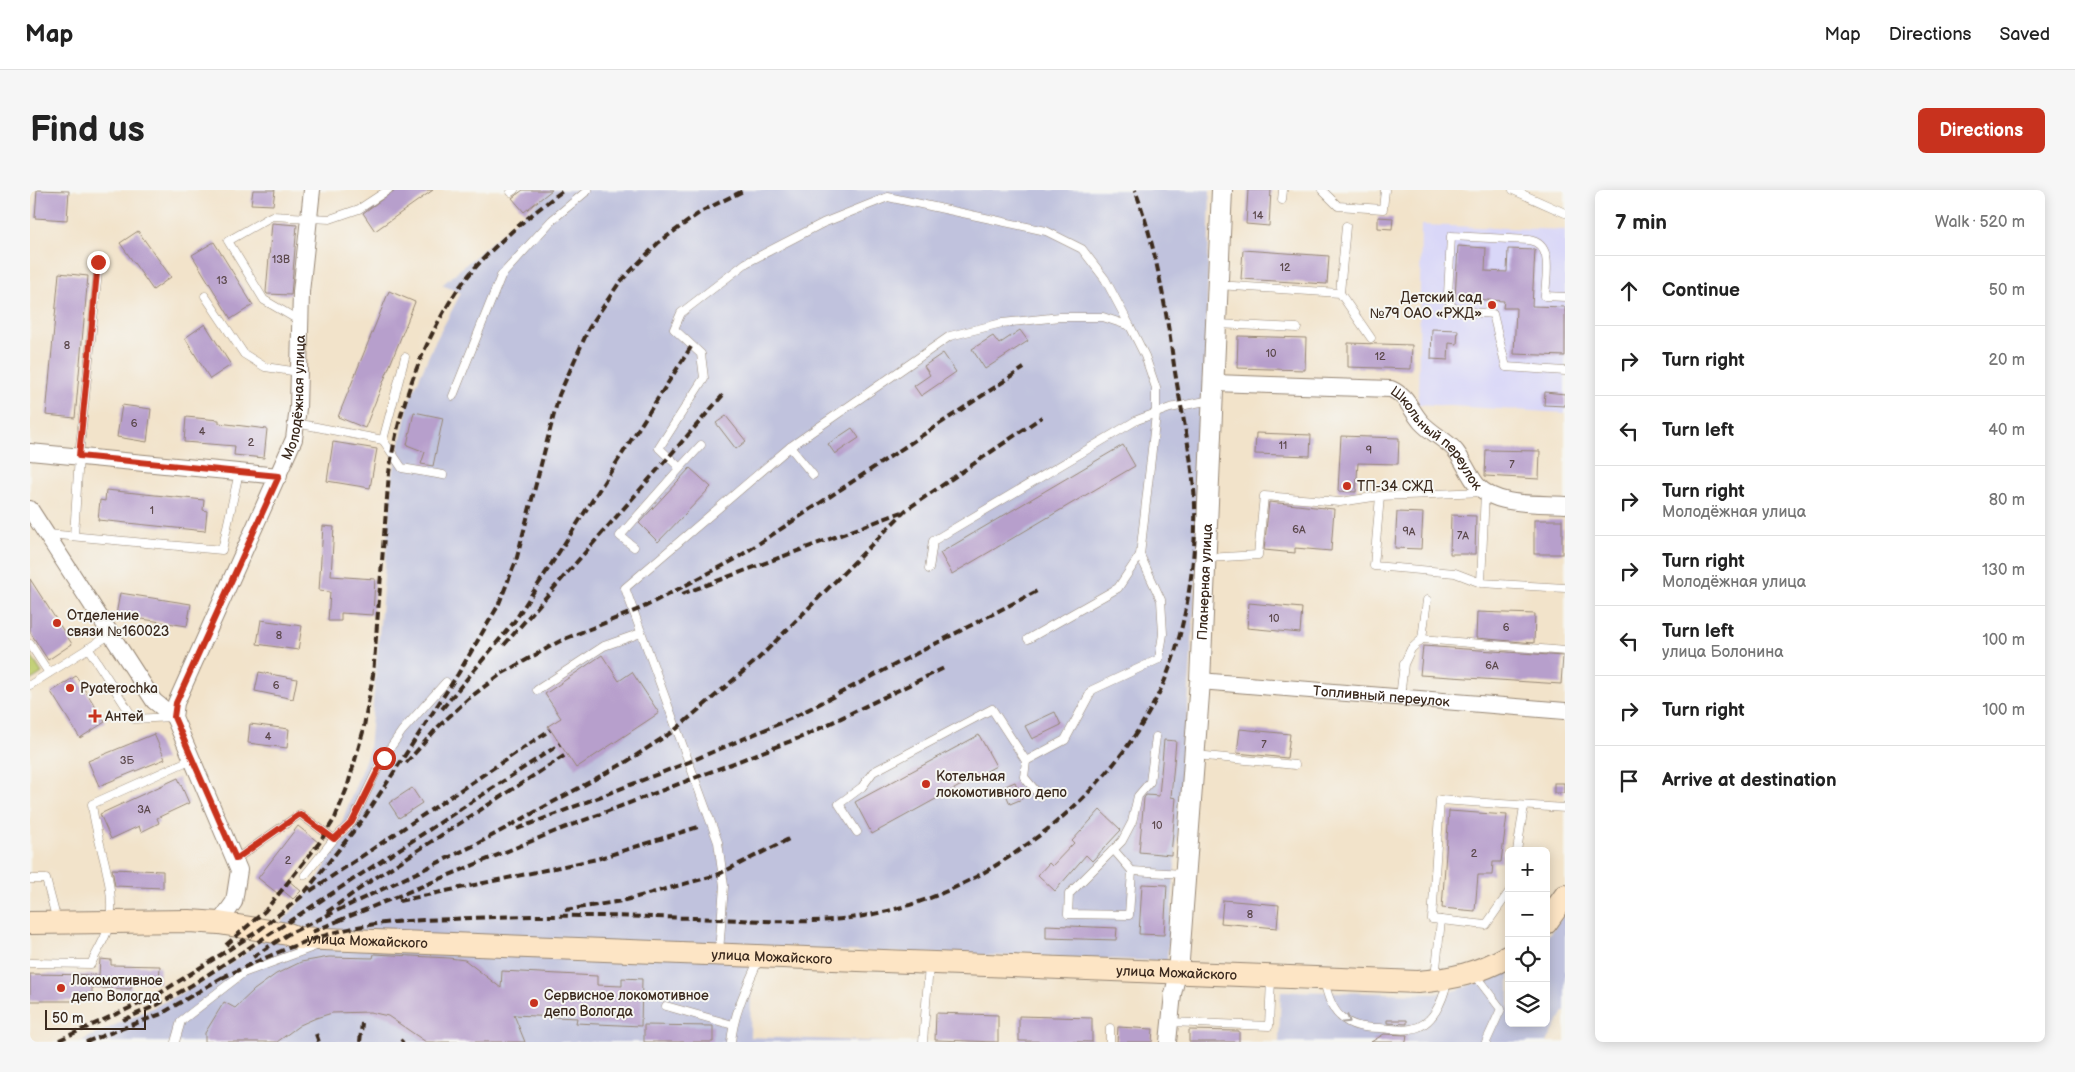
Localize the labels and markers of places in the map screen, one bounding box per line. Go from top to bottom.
place label: Детский сад №79 ОАО «РЖД» [1370,289,1482,322]
marker: Детский сад №79 ОАО «РЖД» [1486,299,1498,311]
place label: ТП-34 СЖД [1357,478,1433,495]
marker: ТП-34 СЖД [1341,480,1353,492]
place label: Отделение связи №160023 [67,607,169,640]
marker: Отделение связи №160023 [51,617,63,629]
place label: Pyaterochka [80,680,158,697]
marker: Pyaterochka [64,682,76,694]
place label: Антей [104,708,144,725]
marker: Антей [89,710,101,722]
place label: Котельная локомотивного депо [936,768,1067,801]
marker: Котельная локомотивного депо [920,778,932,790]
place label: Локомотивное депо Вологда [70,972,163,1005]
marker: Локомотивное депо Вологда [55,982,67,994]
place label: Сервисное локомотивное депо Вологда [544,987,709,1020]
marker: Сервисное локомотивное депо Вологда [528,997,540,1009]

